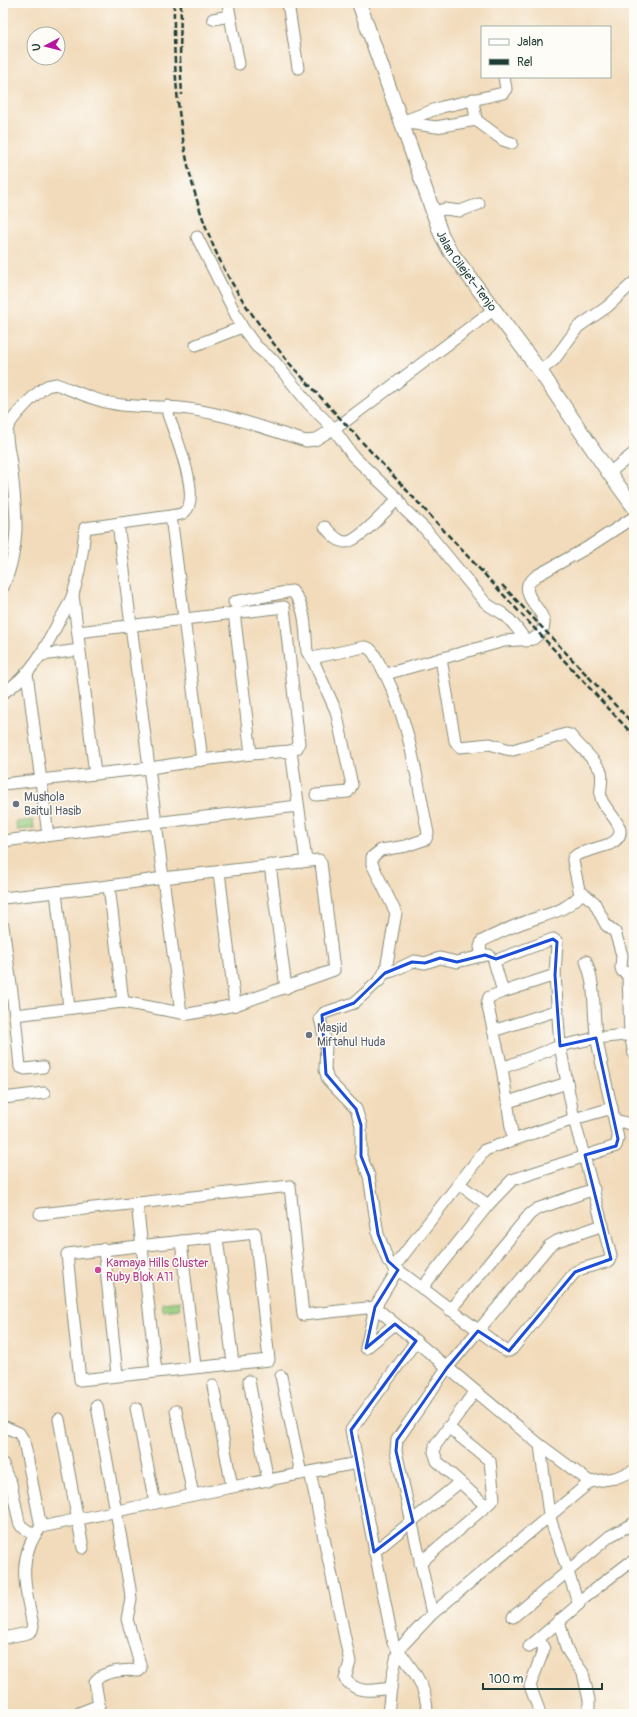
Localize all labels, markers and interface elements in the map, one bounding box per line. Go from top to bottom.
north arrow [26,26,66,66]
legend [481,26,611,78]
text: Jalan [517,35,543,50]
text: U [30,43,43,52]
text: Rel [517,55,533,70]
street label: Jalan Cilejet–Tenjo [433,228,500,315]
place label: Mushola Baitul Hasib [24,790,82,819]
marker: Mushola Baitul Hasib [11,799,21,809]
place label: Masjid Miftahul Huda [317,1021,386,1050]
marker: Masjid Miftahul Huda [304,1030,314,1040]
place label: Kamaya Hills Cluster Ruby Blok A11 [106,1256,209,1285]
marker: Kamaya Hills Cluster Ruby Blok A11 [93,1265,103,1275]
scale bar [483,1665,602,1691]
text: 100 m [489,1672,524,1687]

